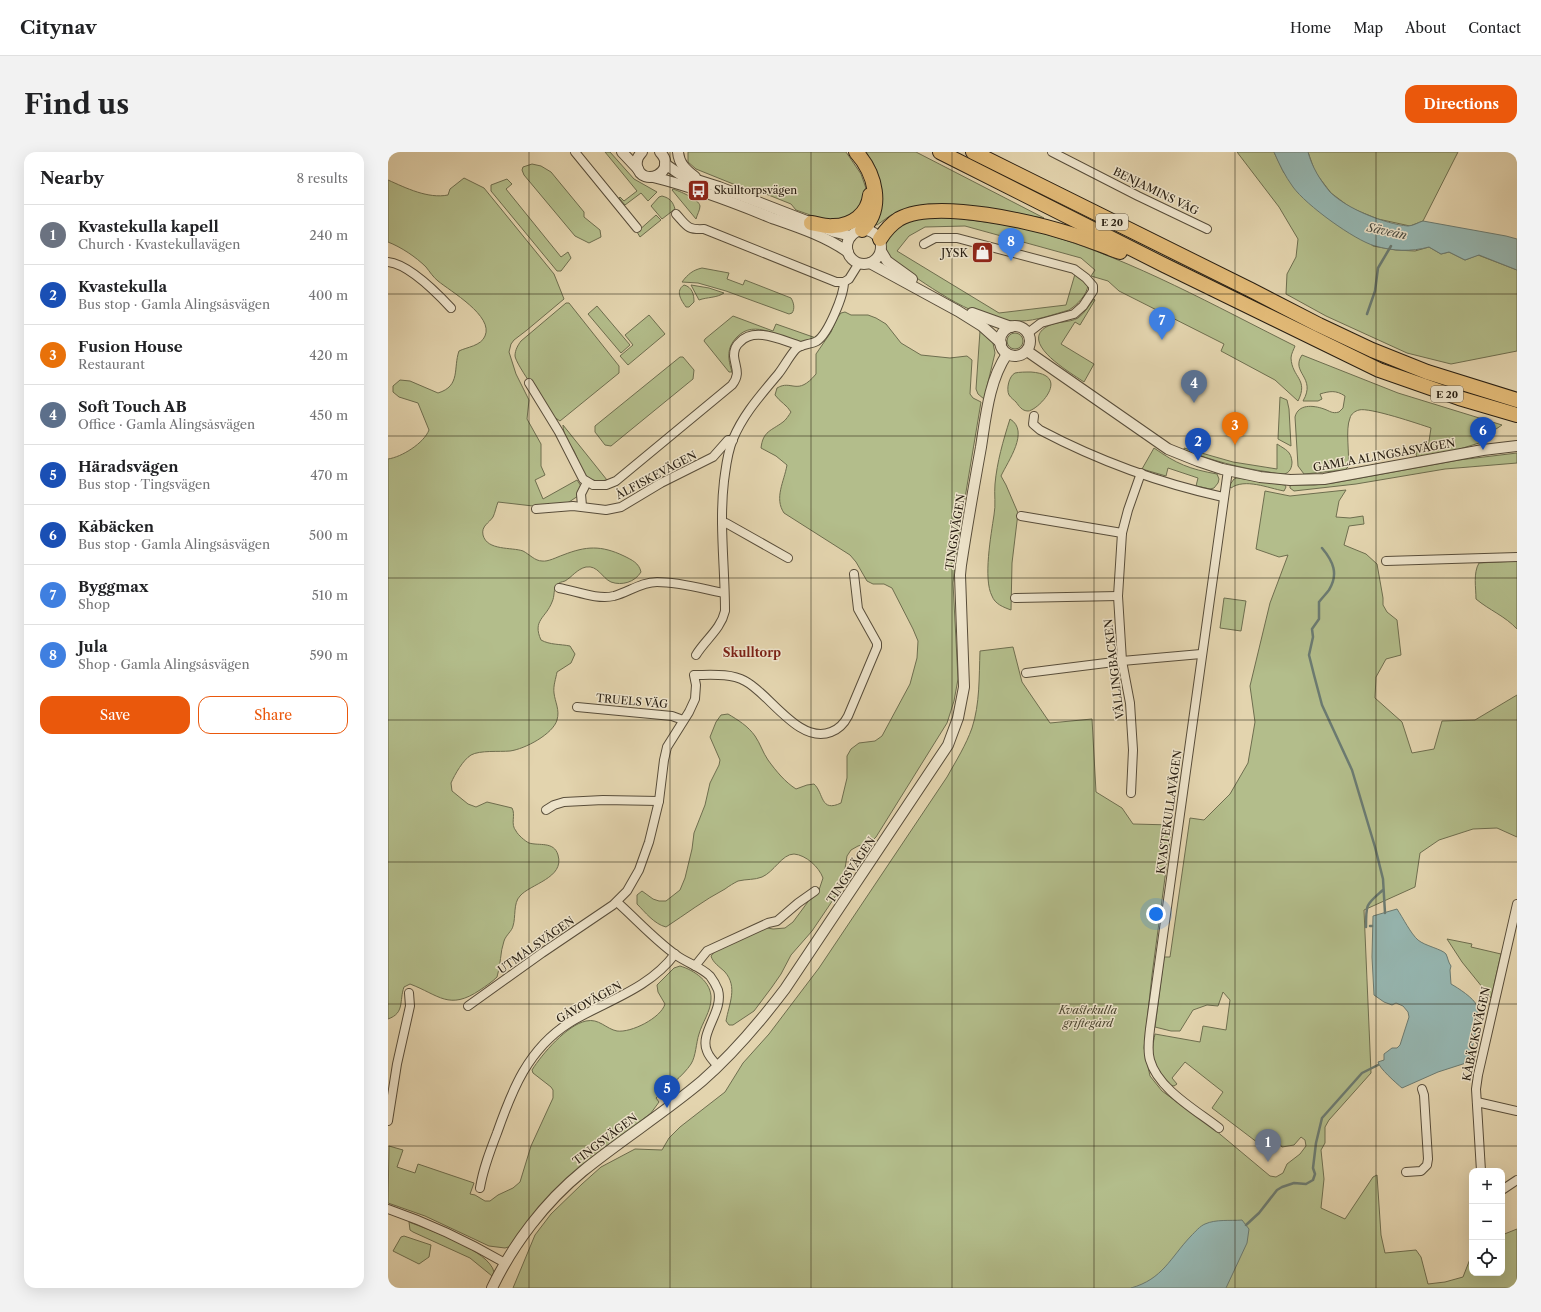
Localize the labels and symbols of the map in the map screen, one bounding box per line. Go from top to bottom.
street label: BENJAMINS VÄG [1111,164,1201,218]
bus stop icon: Skulltorpsvägen [685,177,711,203]
place label: Skulltorpsvägen [714,183,797,197]
road number: E 20 [1096,214,1128,230]
water label: Säveån [1365,219,1408,243]
pin: 8 [998,228,1024,261]
shop icon: JYSK [970,240,996,266]
place label: JYSK [939,246,968,260]
pin: 7 [1149,307,1175,340]
pin: 4 [1181,370,1207,403]
road number: E 20 [1431,386,1463,402]
pin: 3 [1222,412,1248,445]
pin: 6 [1470,417,1496,450]
pin: 2 [1185,428,1211,461]
street label: GAMLA ALINGSÅSVÄGEN [1312,436,1456,474]
street label: ÅLFISKEVÄGEN [612,448,699,503]
street label: TINGSVÄGEN [942,493,968,571]
street label: VÄLLINGBACKEN [1101,618,1127,721]
district label: Skulltorp [723,645,781,660]
street label: TRUELS VÄG [595,691,669,711]
street label: KVASTEKULLAVÄGEN [1153,749,1185,875]
street label: TINGSVÄGEN [824,834,878,906]
your location [1146,904,1166,924]
street label: UTMÅLSVÄGEN [495,913,577,977]
street label: GÅVOVÄGEN [554,978,624,1026]
street label: KÅBÄCKSVÄGEN [1459,986,1493,1082]
park label: Kvastekulla griftegård [1058,1003,1118,1030]
pin: 5 [654,1075,680,1108]
street label: TINGSVÄGEN [570,1110,640,1168]
pin: 1 [1255,1129,1281,1162]

